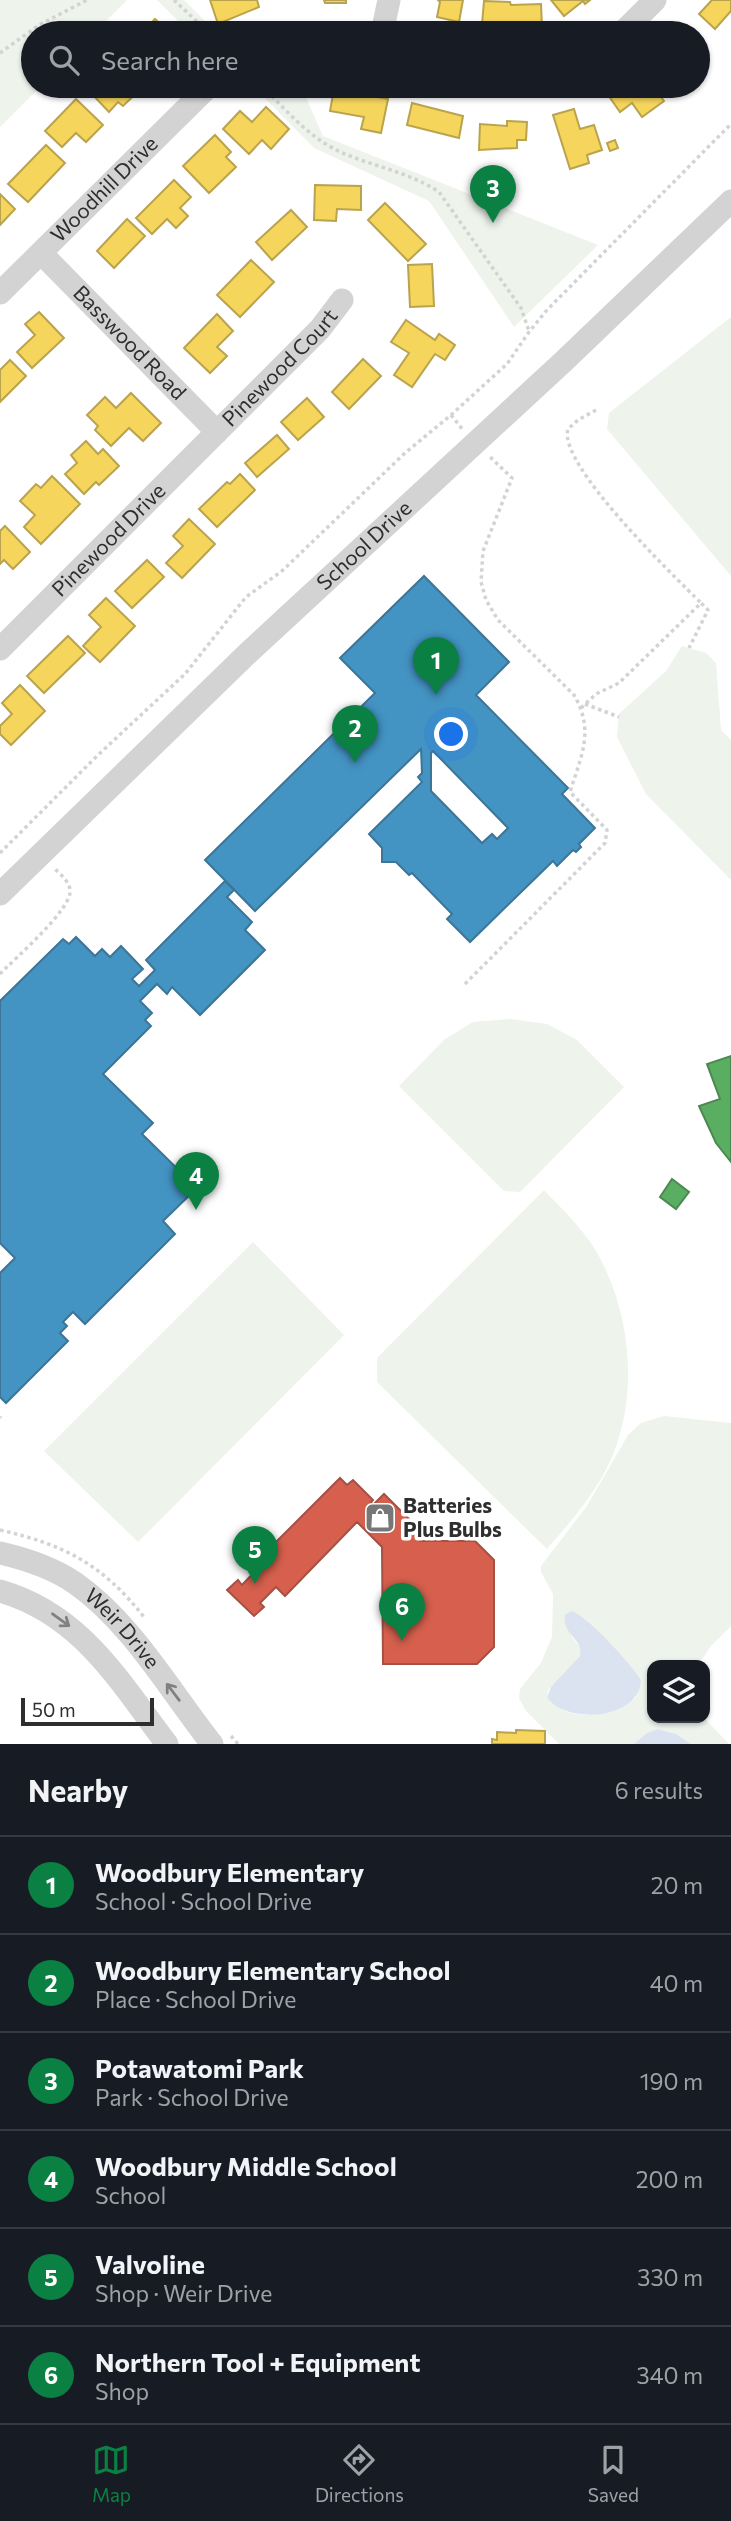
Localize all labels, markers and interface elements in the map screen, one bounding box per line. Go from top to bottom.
search box [21,21,710,98]
icon: search [45,41,83,79]
text: Search here [101,44,239,75]
street label: Woodhill Drive [45,130,162,247]
pin: 3 [470,165,516,223]
street label: Basswood Road [69,279,192,404]
street label: Pinewood Court [216,303,342,431]
street label: Pinewood Drive [46,477,170,601]
street label: School Drive [311,495,416,594]
pin: 1 [413,637,459,695]
pin: 2 [332,705,378,763]
your location [434,717,468,751]
pin: 4 [173,1152,219,1210]
place label: Batteries Plus Bulbs [403,1492,502,1541]
shop icon: Batteries Plus Bulbs [363,1501,397,1535]
pin: 5 [232,1526,278,1584]
street label: Weir Drive [81,1582,166,1673]
pin: 6 [379,1583,425,1641]
one-way arrow [51,1613,70,1627]
map controls [647,1660,710,1723]
button: layers [647,1660,710,1723]
one-way arrow [165,1684,180,1702]
scale bar [21,1695,154,1727]
text: 50 m [32,1698,76,1721]
text: Nearby [28,1771,128,1808]
text: 6 results [615,1776,703,1804]
text: Woodbury Elementary [95,1856,364,1887]
text: 1 [46,1871,56,1899]
text: 20 m [651,1871,703,1899]
text: School · School Drive [95,1887,312,1915]
text: Woodbury Elementary School [95,1954,451,1985]
text: 2 [44,1969,58,1997]
text: 40 m [650,1969,703,1997]
text: Place · School Drive [95,1985,296,2013]
text: Potawatomi Park [95,2052,304,2083]
text: 3 [44,2067,58,2095]
text: 190 m [640,2067,703,2095]
text: Park · School Drive [95,2083,289,2111]
text: Woodbury Middle School [95,2150,397,2181]
text: 4 [44,2165,58,2193]
text: 200 m [636,2165,703,2193]
text: School [95,2181,166,2209]
text: Valvoline [95,2248,205,2279]
text: 5 [44,2263,58,2291]
text: 330 m [637,2263,703,2291]
text: Shop · Weir Drive [95,2279,272,2307]
text: Northern Tool + Equipment [95,2346,420,2377]
text: 6 [44,2361,58,2389]
text: 340 m [637,2361,703,2389]
text: Shop [95,2377,149,2405]
tab: Map [92,2441,131,2506]
tab: Directions [315,2441,404,2506]
tab: Saved [588,2441,639,2506]

